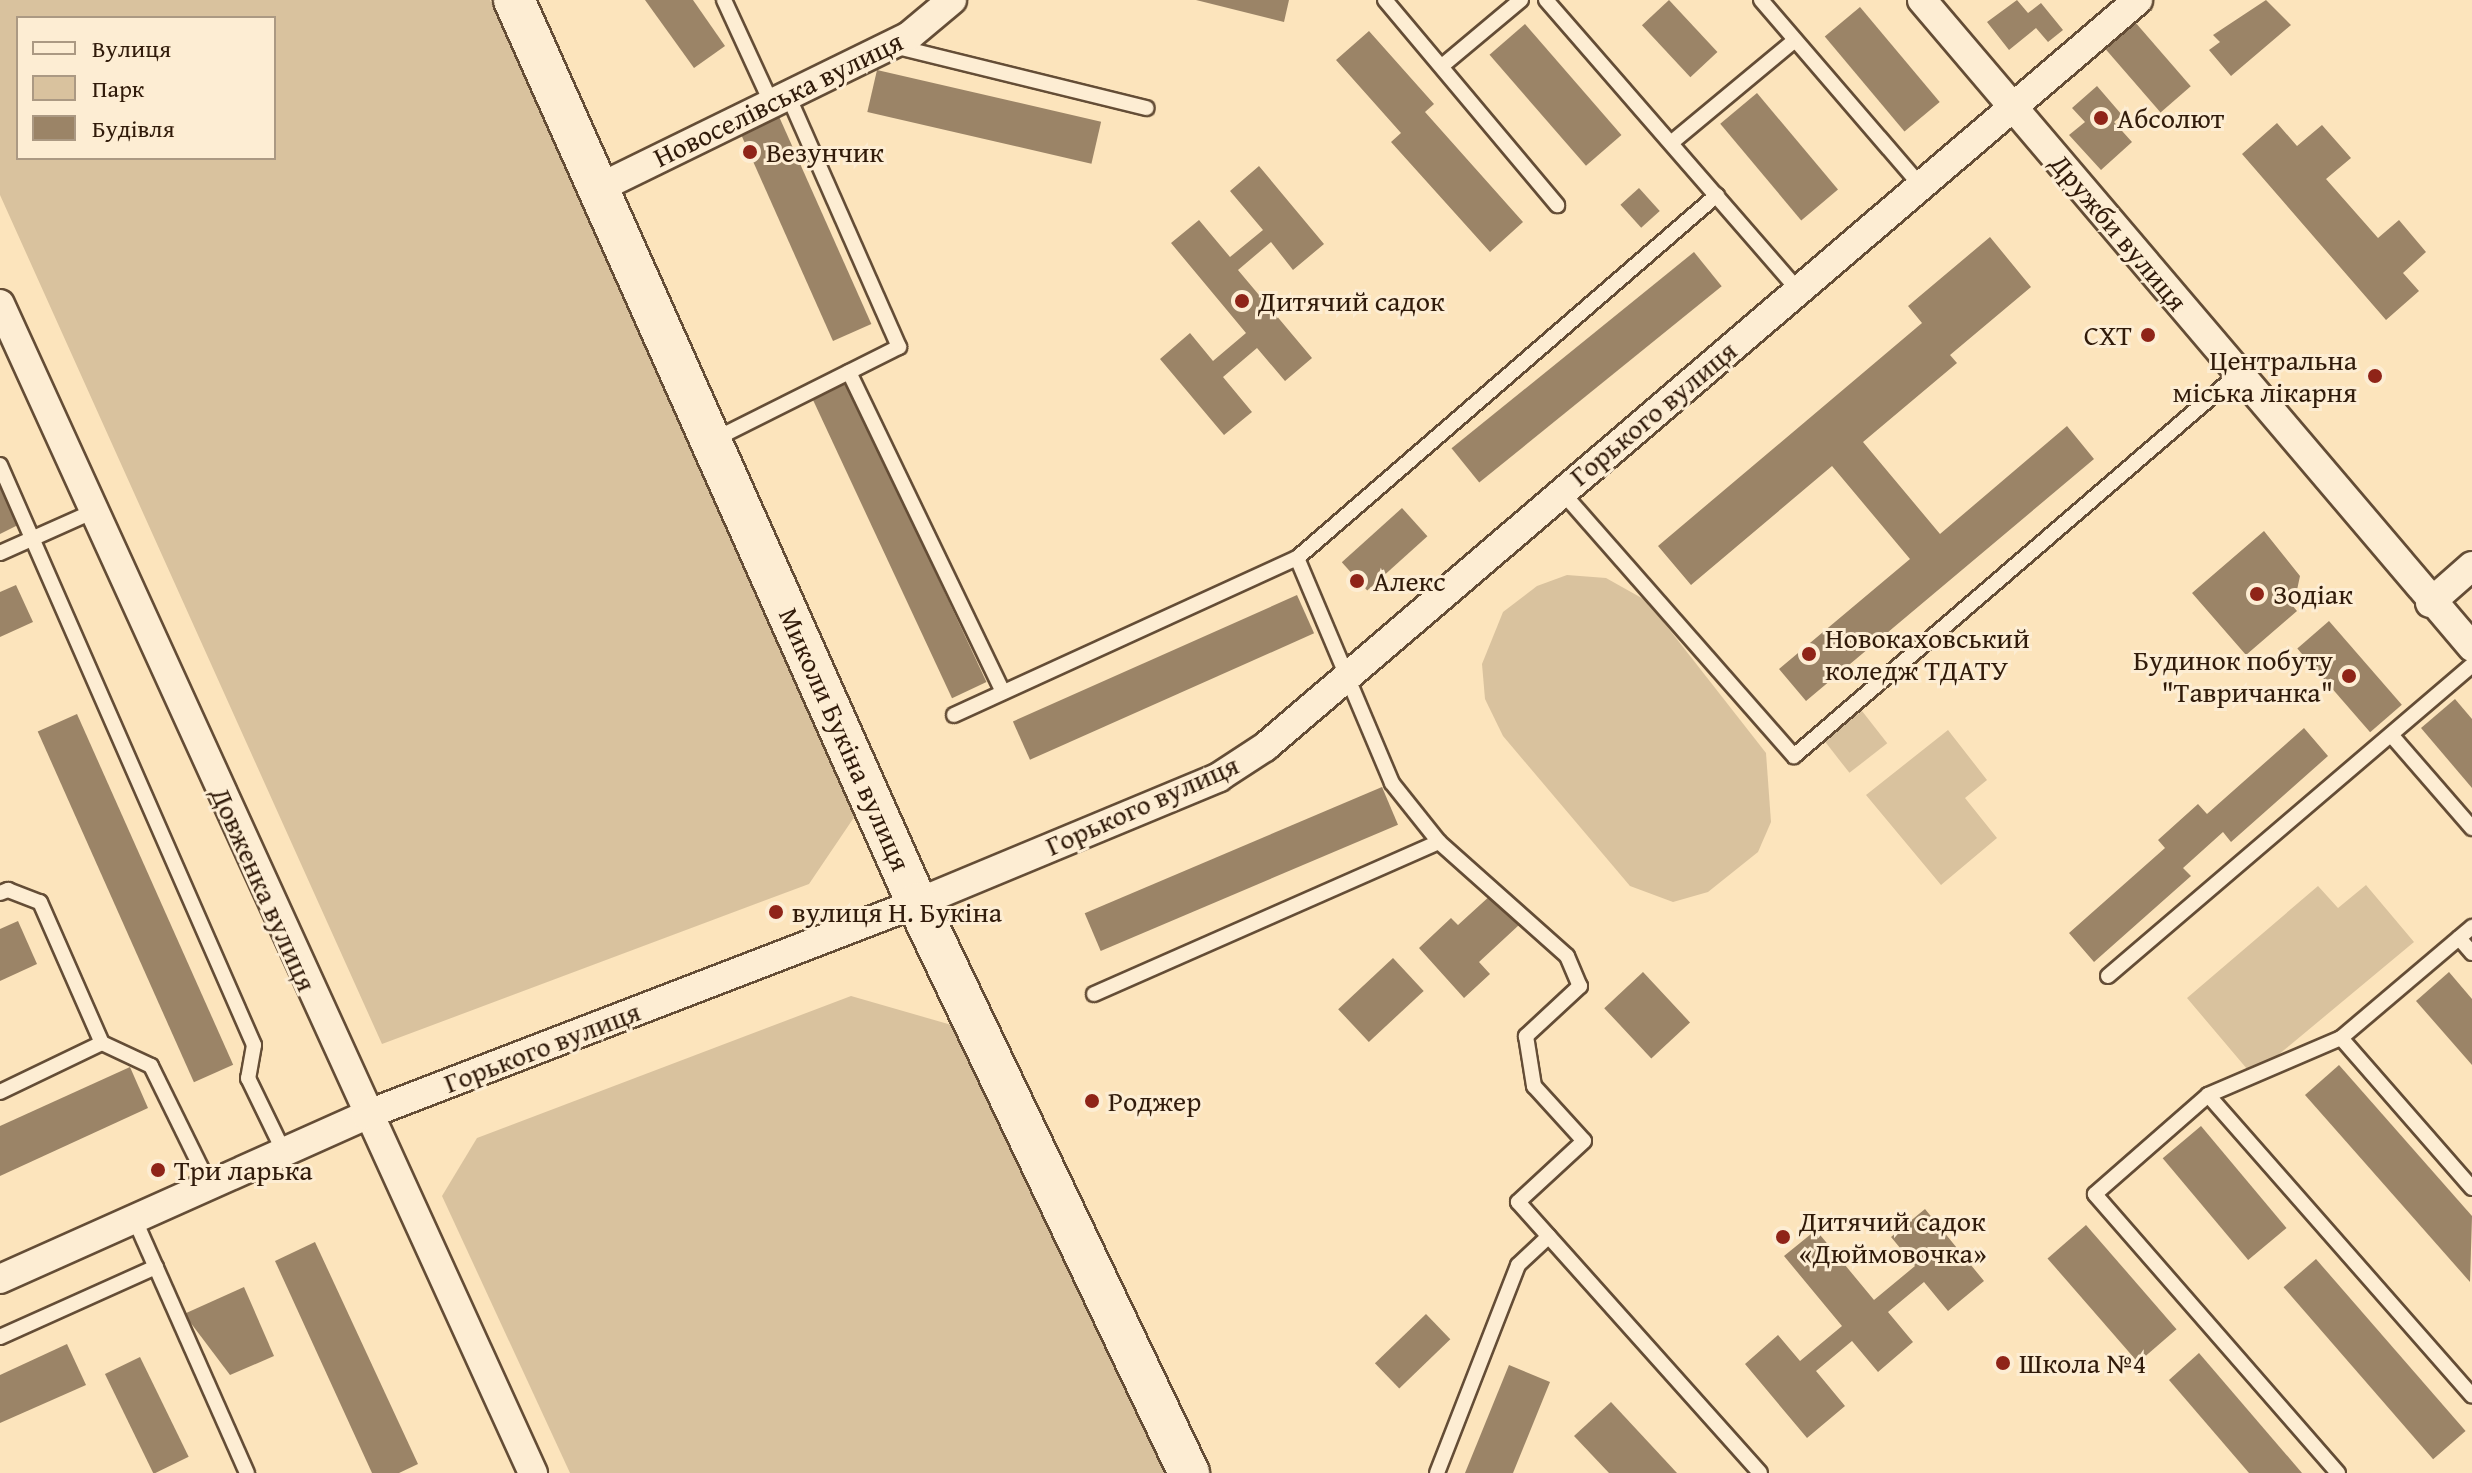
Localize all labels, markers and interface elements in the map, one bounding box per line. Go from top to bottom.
legend [16,16,276,160]
street label: Новоселівська вулиця [648,24,908,174]
text: Вулиця [92,31,171,66]
text: Парк [92,71,144,106]
place label: Абсолют [2117,101,2224,135]
marker: Абсолют [2092,109,2110,127]
text: Будівля [92,111,175,146]
place label: Везунчик [766,135,884,169]
marker: Везунчик [741,143,759,161]
street label: Дружби вулиця [2043,147,2195,317]
place label: Дитячий садок [1258,284,1445,318]
marker: Дитячий садок [1233,292,1251,310]
place label: СХТ [2084,318,2132,352]
marker: СХТ [2139,326,2157,344]
street label: Горького вулиця [1563,333,1743,493]
place label: Центральна міська лікарня [2173,343,2357,409]
marker: Центральна міська лікарня [2364,365,2386,387]
place label: Алекс [1373,564,1446,598]
marker: Алекс [1348,572,1366,590]
place label: Зодіак [2273,577,2353,611]
marker: Зодіак [2248,585,2266,603]
street label: Миколи Букіна вулиця [772,602,918,876]
place label: Новокаховський коледж ТДАТУ [1825,621,2030,687]
place label: Будинок побуту "Тавричанка" [2133,643,2333,709]
marker: Новокаховський коледж ТДАТУ [1800,645,1818,663]
marker: Будинок побуту "Тавричанка" [2340,667,2358,685]
street label: Горького вулиця [1040,747,1244,863]
street label: Довженка вулиця [204,782,324,996]
place label: вулиця Н. Букіна [792,895,1002,929]
marker: вулиця Н. Букіна [767,903,785,921]
street label: Горького вулиця [439,994,645,1100]
place label: Роджер [1108,1084,1201,1118]
marker: Роджер [1083,1092,1101,1110]
place label: Три ларька [174,1153,313,1187]
marker: Три ларька [149,1161,167,1179]
place label: Дитячий садок «Дюймовочка» [1799,1204,1987,1270]
marker: Дитячий садок «Дюймовочка» [1774,1228,1792,1246]
place label: Школа №4 [2019,1346,2146,1380]
marker: Школа №4 [1994,1354,2012,1372]

